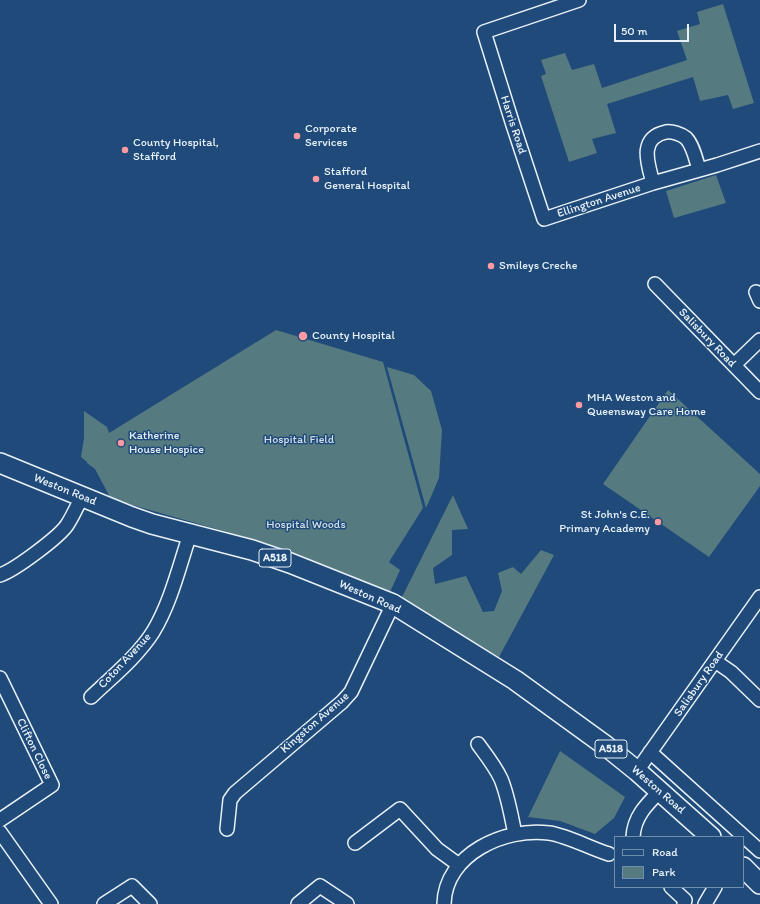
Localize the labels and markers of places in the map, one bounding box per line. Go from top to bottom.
place label: Corporate Services [305,122,357,150]
marker: Corporate Services [292,131,302,141]
place label: County Hospital, Stafford [133,136,219,164]
marker: County Hospital, Stafford [120,145,130,155]
place label: Stafford General Hospital [324,165,410,193]
marker: Stafford General Hospital [311,174,321,184]
place label: Smileys Creche [499,259,577,273]
marker: Smileys Creche [486,261,496,271]
place label: County Hospital [312,329,395,343]
marker: County Hospital [297,330,309,342]
place label: MHA Weston and Queensway Care Home [587,391,706,419]
marker: MHA Weston and Queensway Care Home [574,400,584,410]
place label: Katherine House Hospice [129,429,204,457]
marker: Katherine House Hospice [116,438,126,448]
place label: St John's C.E. Primary Academy [559,508,650,536]
marker: St John's C.E. Primary Academy [653,517,663,527]

